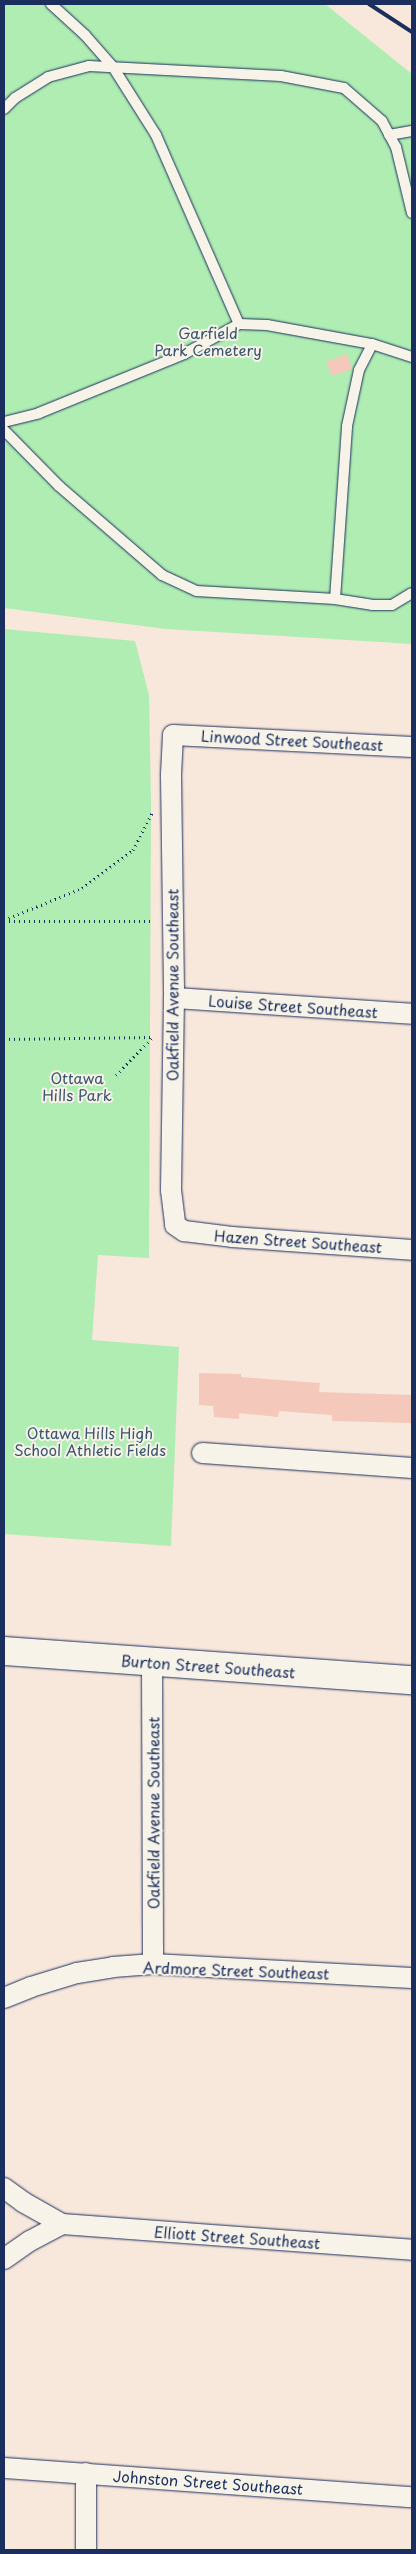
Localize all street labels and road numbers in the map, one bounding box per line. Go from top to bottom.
street label: Linwood Street Southeast [199,726,385,754]
street label: Oakfield Avenue Southeast [163,889,181,1081]
street label: Louise Street Southeast [208,991,378,1021]
street label: Hazen Street Southeast [212,1226,384,1256]
street label: Burton Street Southeast [120,1651,296,1681]
street label: Oakfield Avenue Southeast [144,1717,162,1909]
street label: Ardmore Street Southeast [141,1958,331,1982]
street label: Elliott Street Southeast [153,2222,321,2252]
street label: Johnston Street Southeast [112,2466,304,2498]

